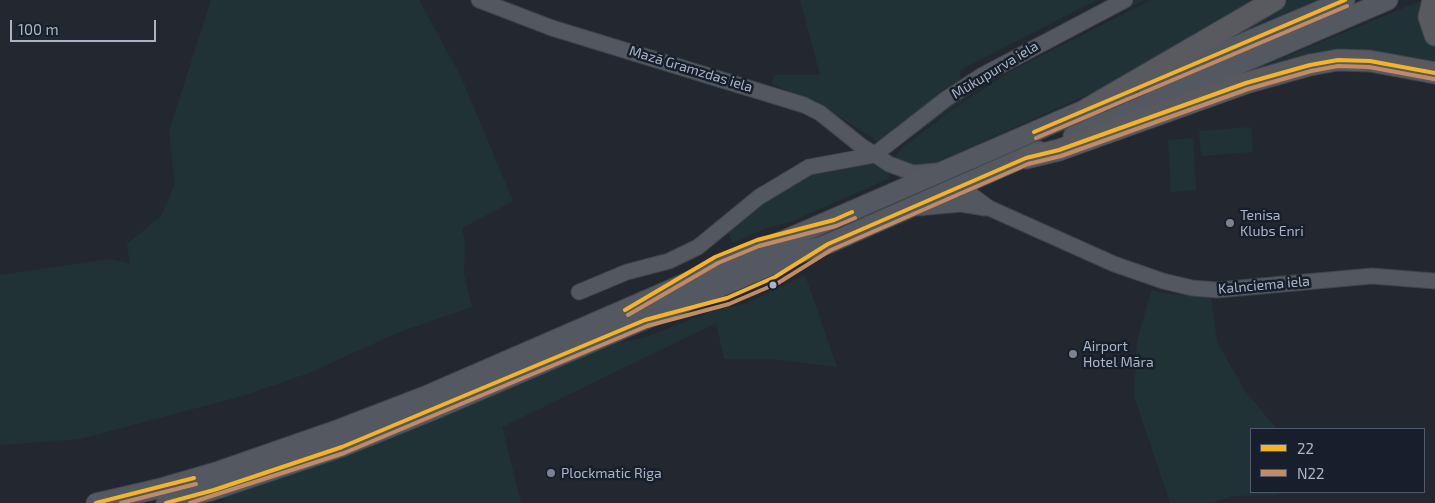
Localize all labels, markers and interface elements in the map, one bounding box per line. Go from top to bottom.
scale bar [12,10,159,42]
text: 100 m [18,20,59,38]
street label: Mūkupurva iela [949,38,1041,102]
street label: Mazā Gramzdas iela [627,42,755,96]
place label: Tenisa Klubs Enri [1240,207,1304,240]
marker: Tenisa Klubs Enri [1224,217,1236,229]
street label: Kalnciema iela [1217,273,1311,297]
unlabelled marker [768,280,778,290]
place label: Airport Hotel Māra [1083,338,1154,371]
marker: Airport Hotel Māra [1067,348,1079,360]
legend [1250,428,1425,493]
text: 22 [1297,439,1314,457]
text: N22 [1297,464,1324,482]
place label: Plockmatic Riga [561,465,662,481]
marker: Plockmatic Riga [545,467,557,479]

